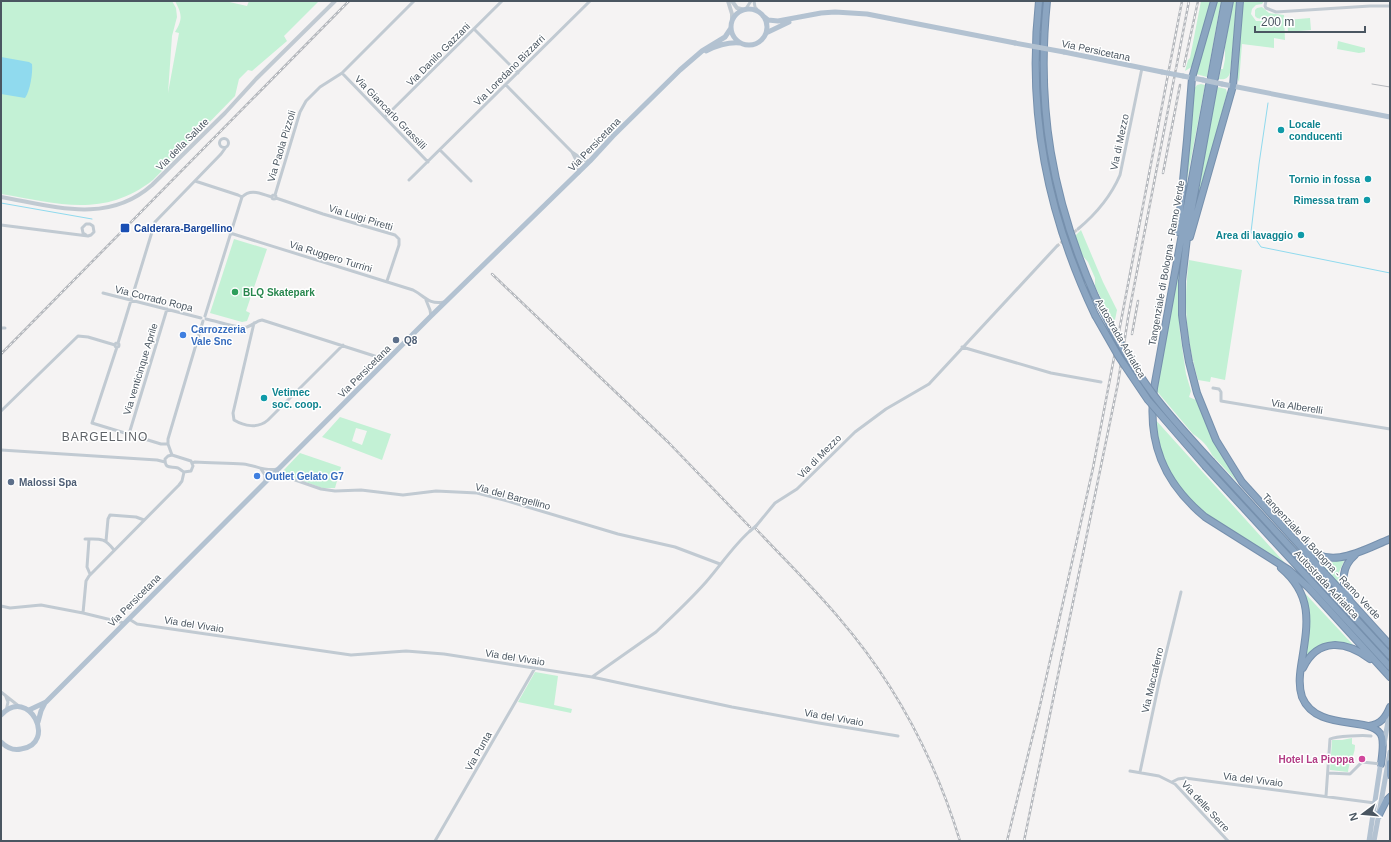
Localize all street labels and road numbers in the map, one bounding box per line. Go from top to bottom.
street label: Via Danilo Gazzani [404,20,472,88]
street label: Via Loredano Bizzarri [472,33,547,108]
street label: Via Persicetana [1061,38,1132,63]
street label: Via Giancarlo Grassilli [353,73,429,151]
street label: Via Paola Pizzoli [265,109,298,183]
street label: Via di Mezzo [1108,113,1131,171]
street label: Via Persicetana [566,115,623,173]
street label: Via della Salute [154,116,211,173]
street label: Tangenziale di Bologna - Ramo Verde [1146,179,1187,347]
street label: Via Luigi Piretti [327,202,394,232]
street label: Via Ruggero Turrini [288,239,374,274]
street label: Via Corrado Ropa [114,283,194,314]
street label: Autostrada Adriatica [1093,297,1148,380]
street label: Via venticinque Aprile [121,321,160,416]
street label: Via Persicetana [336,342,393,400]
street label: Via Alberelli [1270,397,1324,416]
street label: Via di Mezzo [795,432,844,480]
street label: Via del Bargellino [474,481,552,512]
street label: Tangenziale di Bologna - Ramo Verde [1260,491,1383,622]
street label: Autostrada Adriatica [1292,548,1361,621]
street label: Via Persicetana [106,571,163,629]
street label: Via del Vivaio [163,614,225,635]
street label: Via Maccaferro [1140,646,1165,714]
street label: Via del Vivaio [484,647,546,668]
street label: Via del Vivaio [803,707,865,728]
street label: Via Punta [463,729,494,773]
street label: Via del Vivaio [1222,770,1284,789]
street label: Via delle Serre [1179,779,1232,834]

